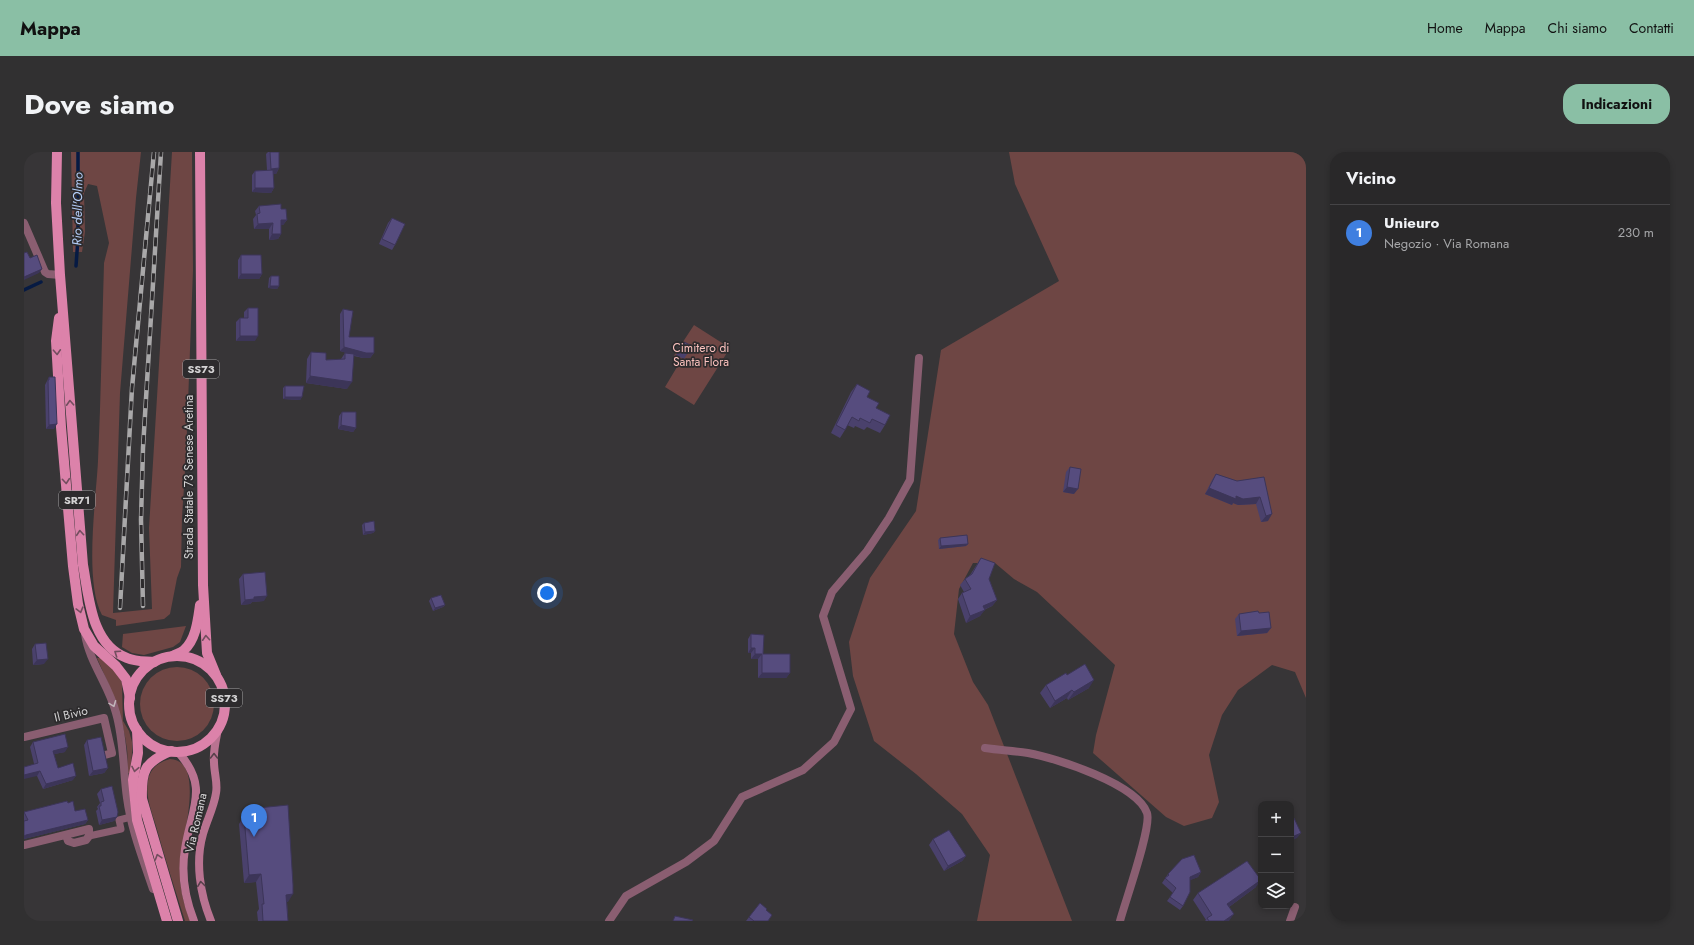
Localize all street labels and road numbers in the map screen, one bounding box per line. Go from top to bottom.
road number: SS73 [183,360,219,378]
street label: Strada Statale 73 Senese Aretina [180,395,198,559]
road number: SR71 [59,491,95,509]
road number: SS73 [206,689,242,707]
street label: Il Bivio [52,701,90,727]
street label: Via Romana [180,791,212,855]

